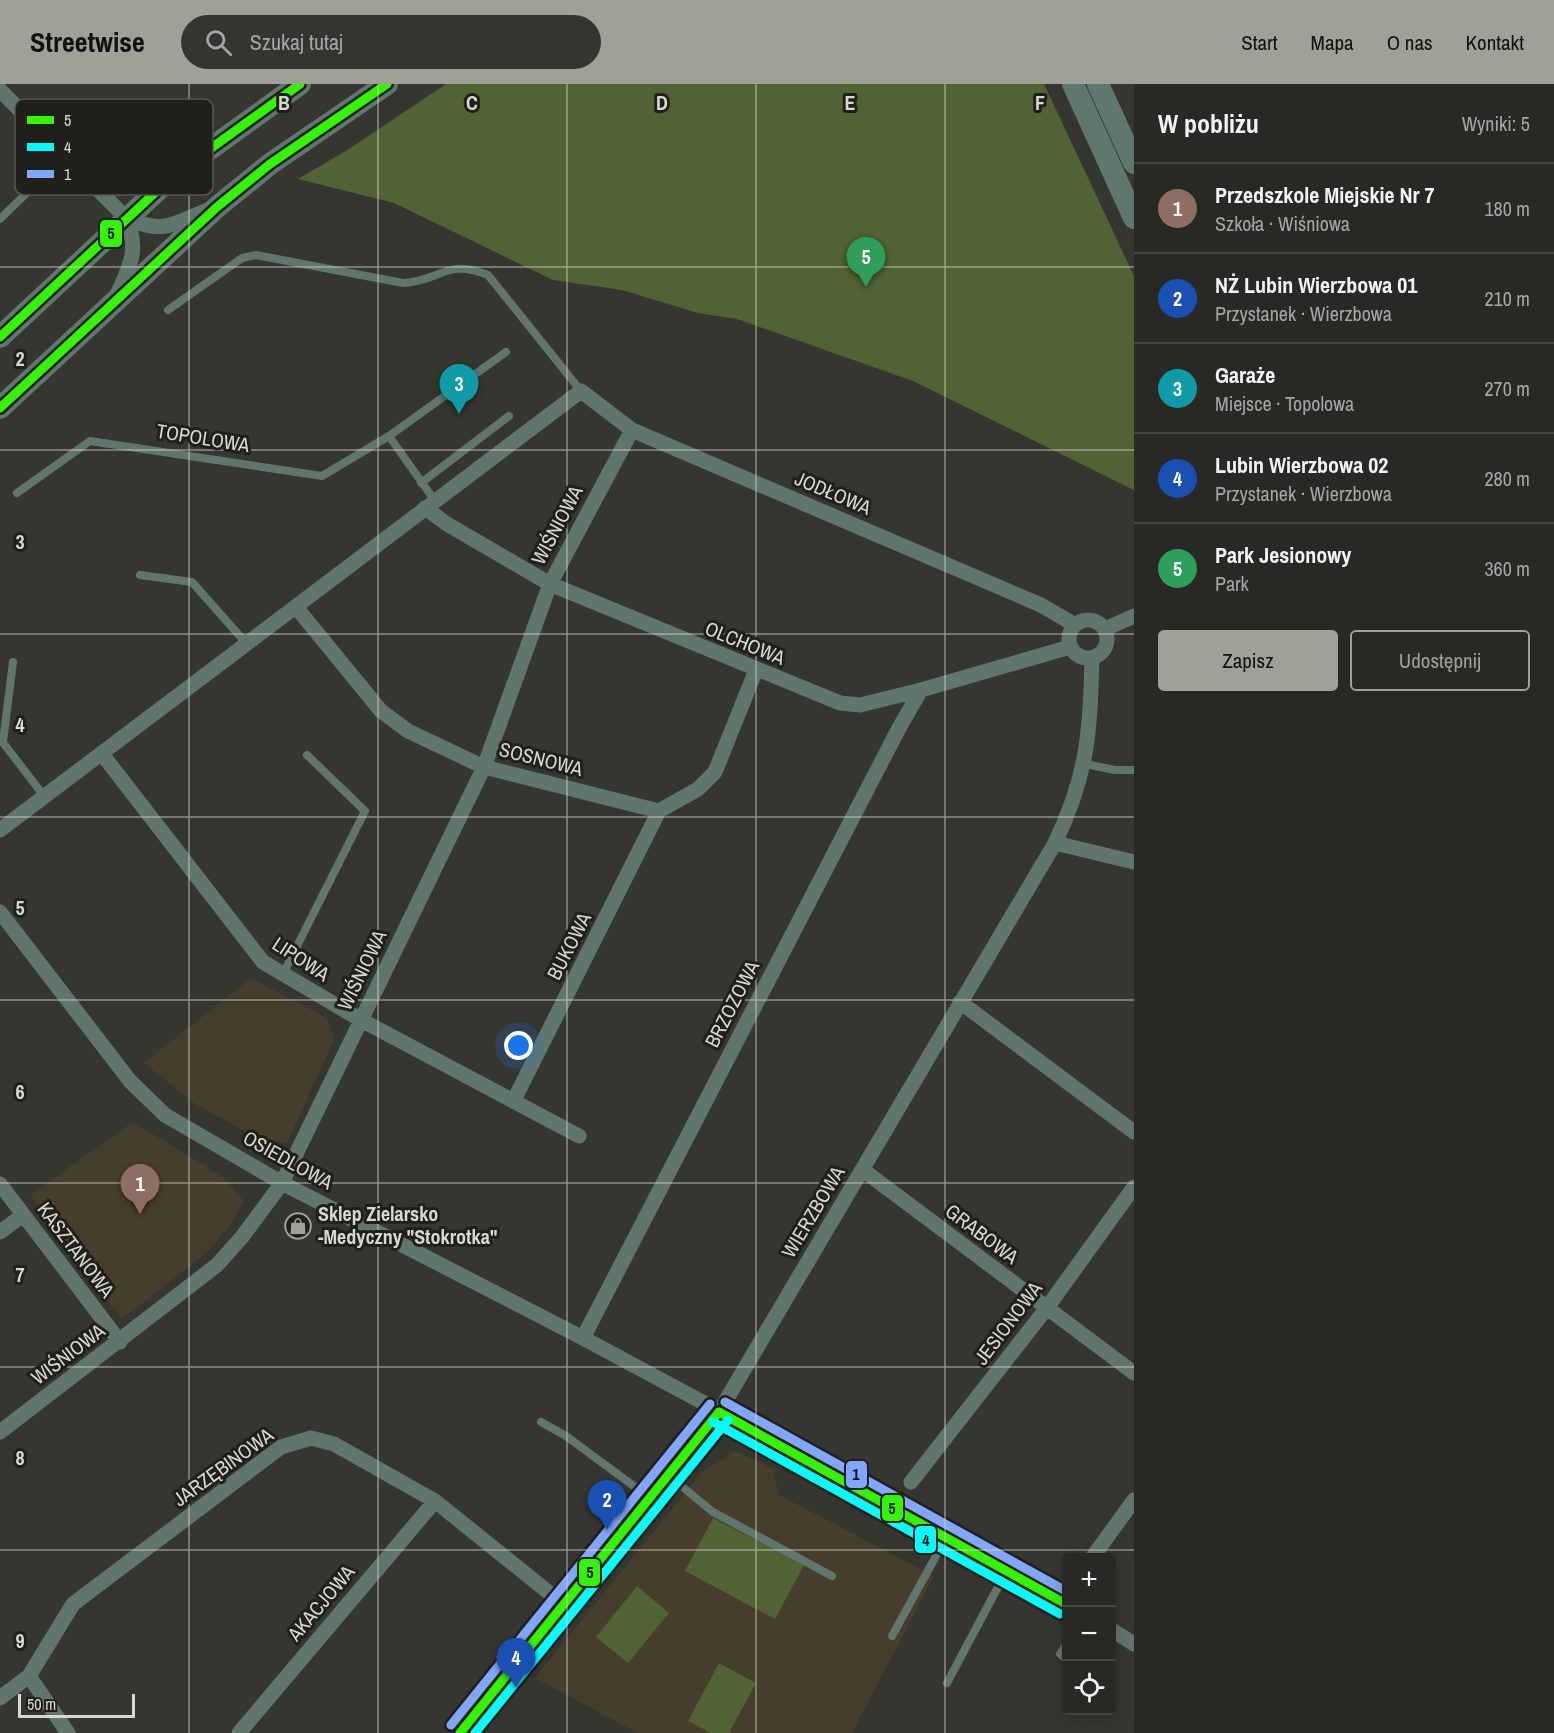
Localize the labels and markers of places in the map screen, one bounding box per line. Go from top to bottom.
pin: 5 [846,238,886,287]
pin: 3 [440,364,478,414]
pin: 1 [120,1164,160,1214]
place label: Sklep Zielarsko -Medyczny "Stokrotka" [318,1200,498,1250]
shop icon: Sklep Zielarsko -Medyczny "Stokrotka" [283,1211,313,1241]
pin: 2 [588,1480,626,1530]
pin: 4 [496,1638,536,1688]

